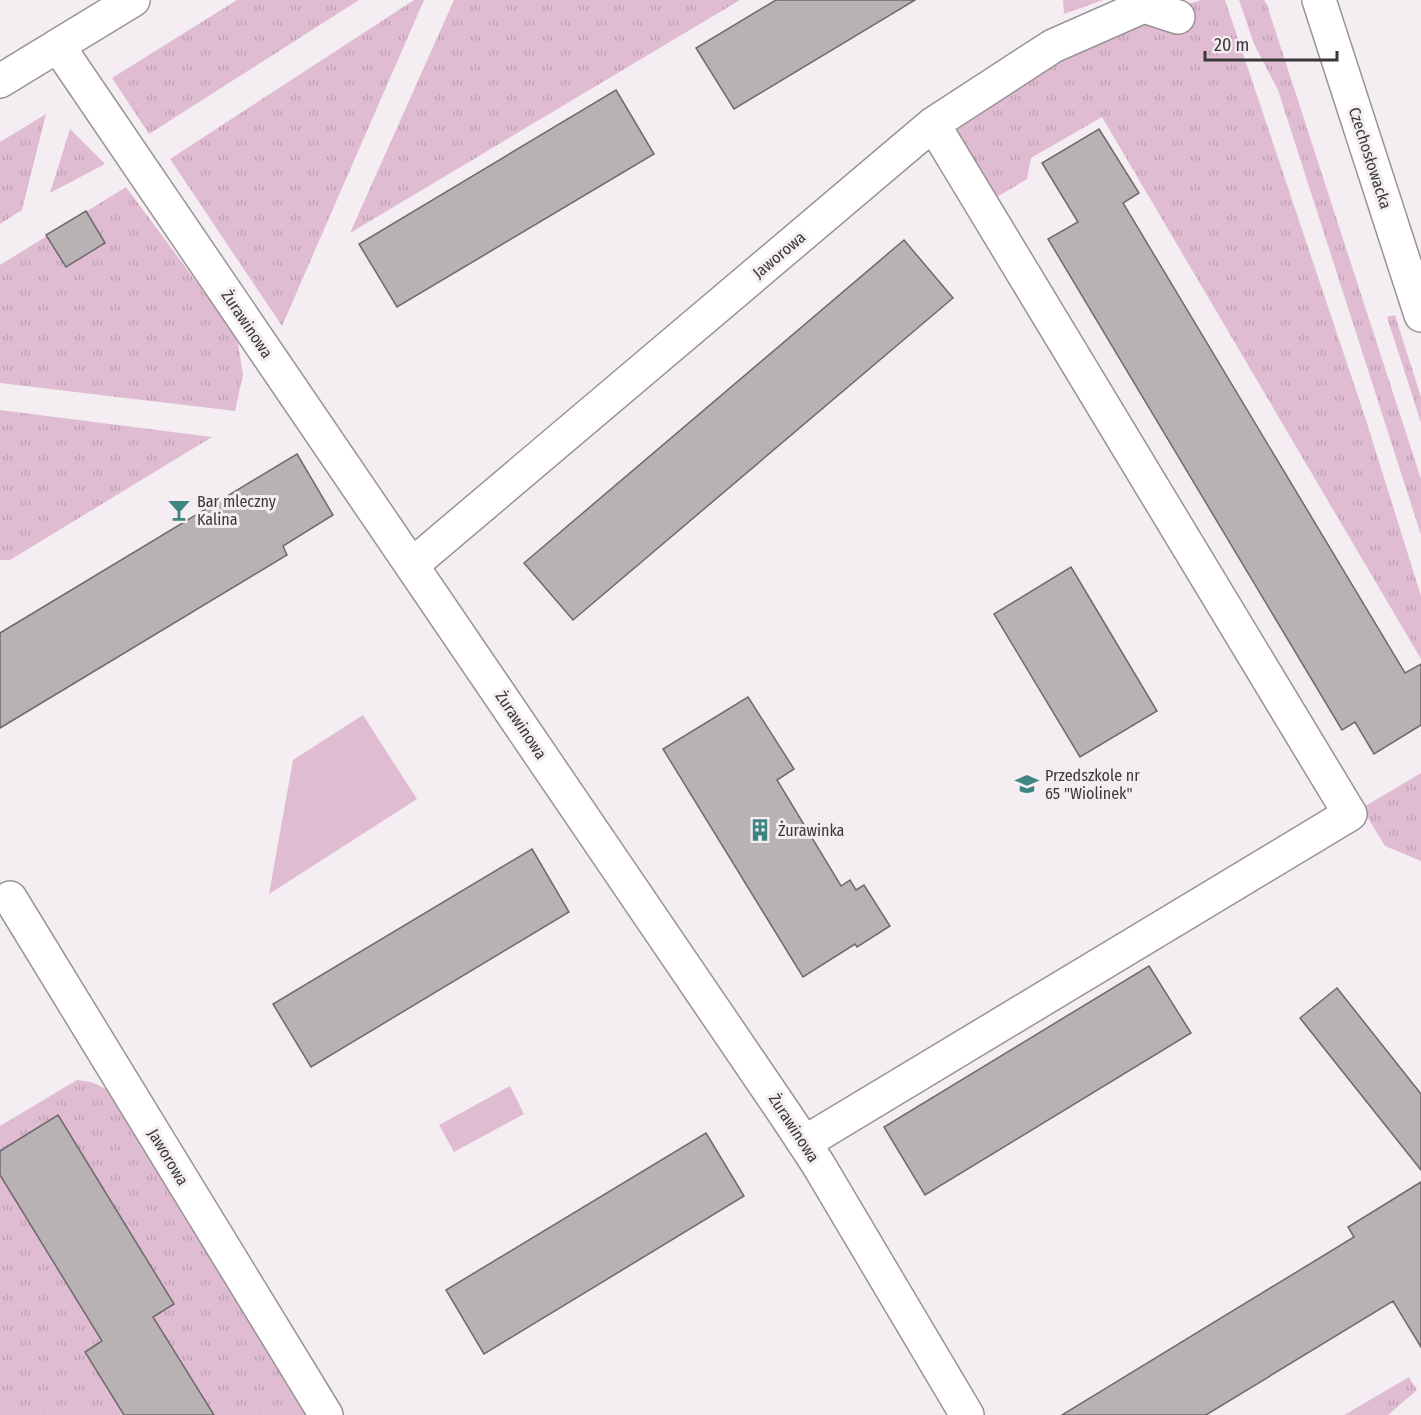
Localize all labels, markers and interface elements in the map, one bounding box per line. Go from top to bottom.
scale bar [1205,24,1337,62]
text: 20 m [1214,34,1249,56]
street label: Czechosłowacka [1345,105,1395,211]
street label: Jaworowa [749,227,809,282]
street label: Żurawinowa [217,286,277,362]
place label: Bar mleczny Kalina [197,492,277,529]
bar icon: Bar mleczny Kalina [166,497,192,523]
street label: Żurawinowa [491,687,551,763]
place label: Przedszkole nr 65 "Wiolinek" [1045,766,1140,803]
school or university icon: Przedszkole nr 65 "Wiolinek" [1014,771,1040,797]
building icon: Żurawinka [747,817,773,843]
place label: Żurawinka [778,821,845,840]
street label: Żurawinowa [765,1090,823,1166]
street label: Jaworowa [144,1125,192,1189]

